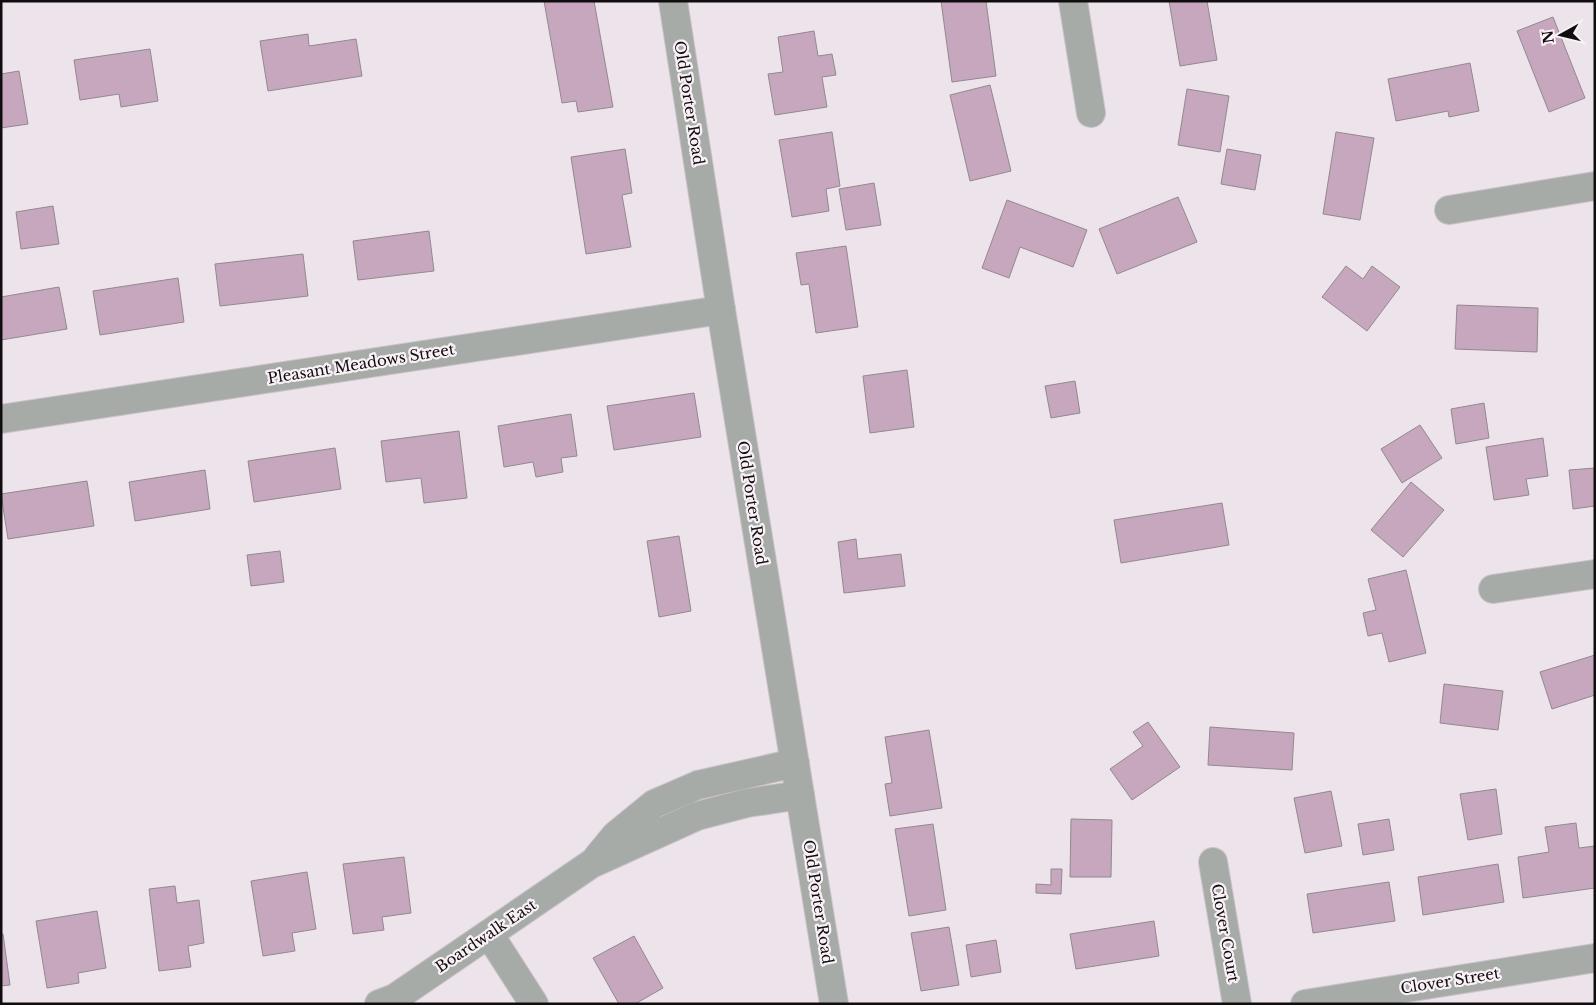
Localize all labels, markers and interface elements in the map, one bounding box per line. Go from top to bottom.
north arrow [1536,10,1586,60]
text: N [1538,29,1558,45]
street label: Old Porter Road [670,40,709,166]
street label: Pleasant Meadows Street [266,339,456,388]
street label: Old Porter Road [733,440,772,566]
street label: Old Porter Road [799,839,838,965]
street label: Clover Court [1207,882,1244,984]
street label: Boardwalk East [432,895,540,976]
street label: Clover Street [1399,963,1501,998]

